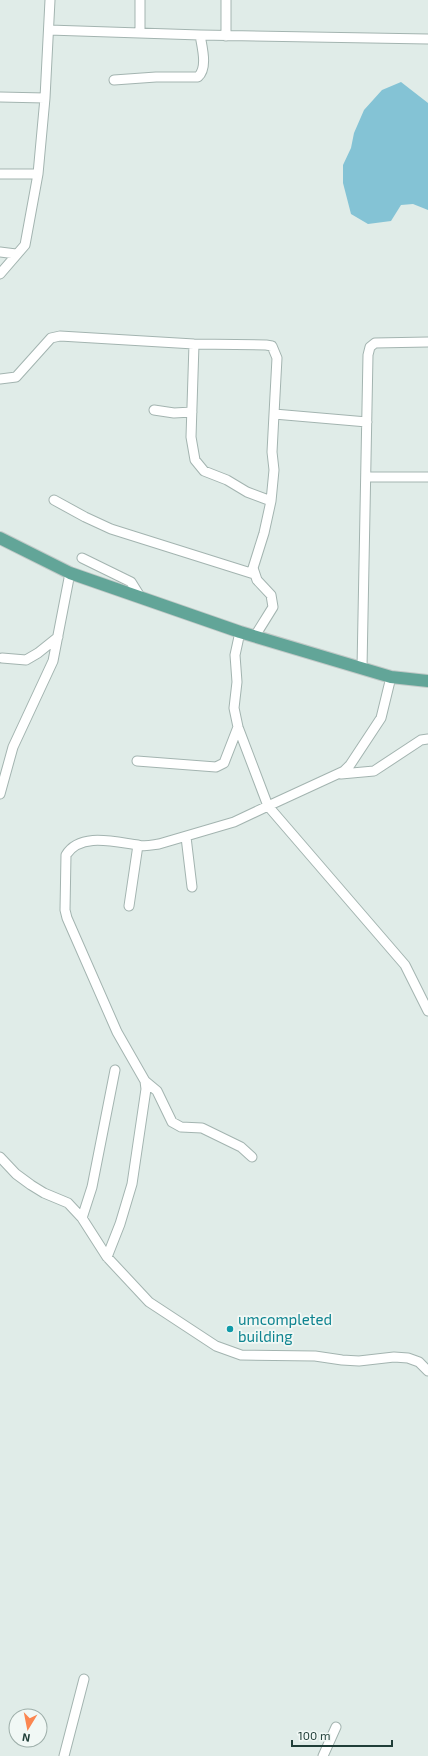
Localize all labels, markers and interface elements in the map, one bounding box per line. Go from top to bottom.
place label: umcompleted building [238,1310,332,1345]
marker: umcompleted building [225,1324,235,1334]
north arrow [8,1708,48,1748]
scale bar [292,1722,392,1748]
text: 100 m [298,1728,330,1742]
text: N [21,1731,31,1745]

